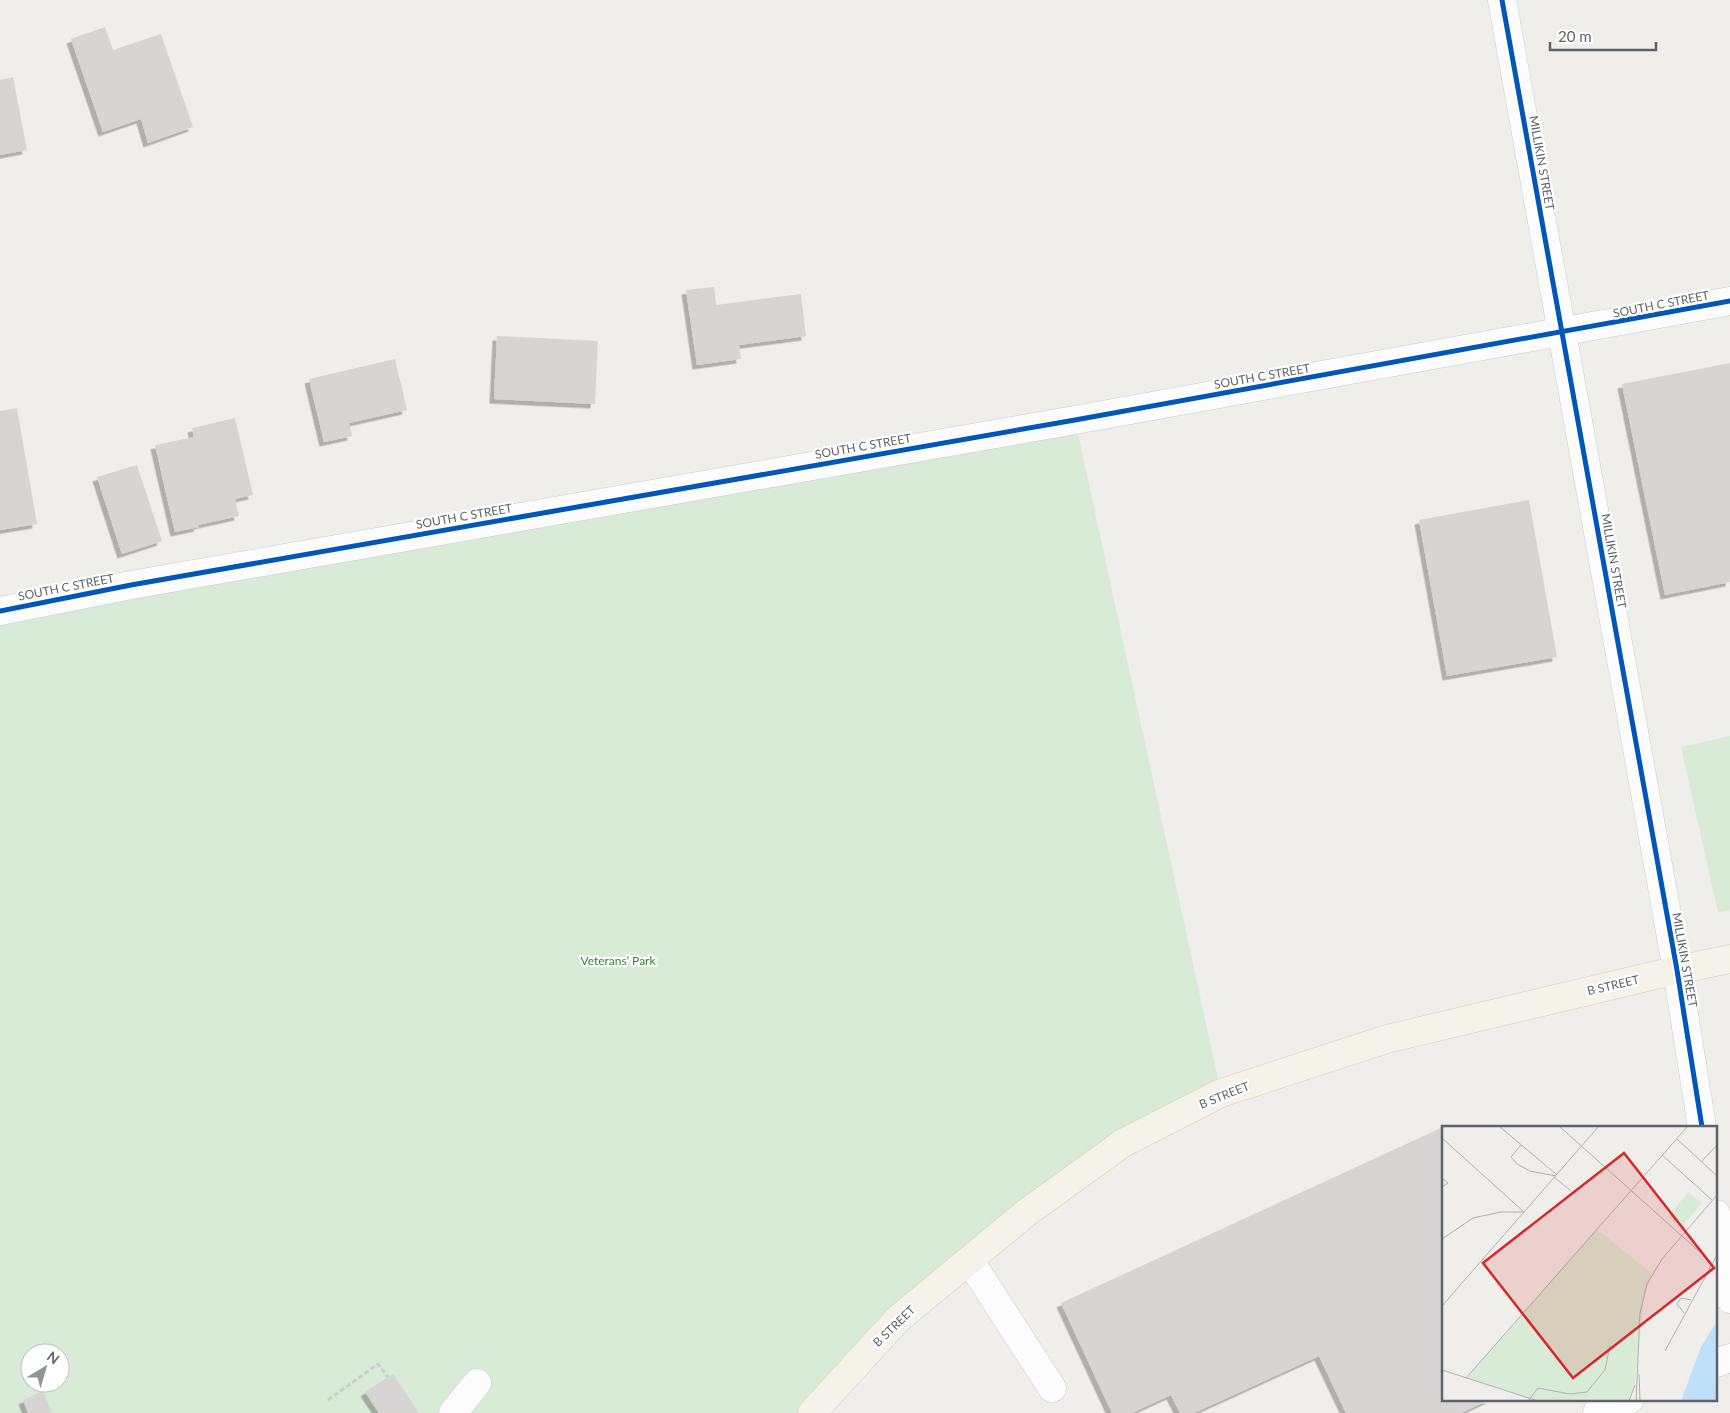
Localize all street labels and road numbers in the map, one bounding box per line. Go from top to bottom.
street label: MILLIKIN STREET [1526,115,1558,211]
street label: SOUTH C STREET [1612,287,1710,321]
street label: SOUTH C STREET [1213,360,1311,392]
street label: SOUTH C STREET [814,430,912,462]
street label: SOUTH C STREET [415,500,513,532]
street label: MILLIKIN STREET [1598,513,1630,609]
street label: SOUTH C STREET [17,570,115,604]
street label: MILLIKIN STREET [1669,912,1701,1008]
street label: B STREET [1586,972,1640,998]
street label: B STREET [1197,1078,1251,1112]
street label: B STREET [870,1302,918,1350]

